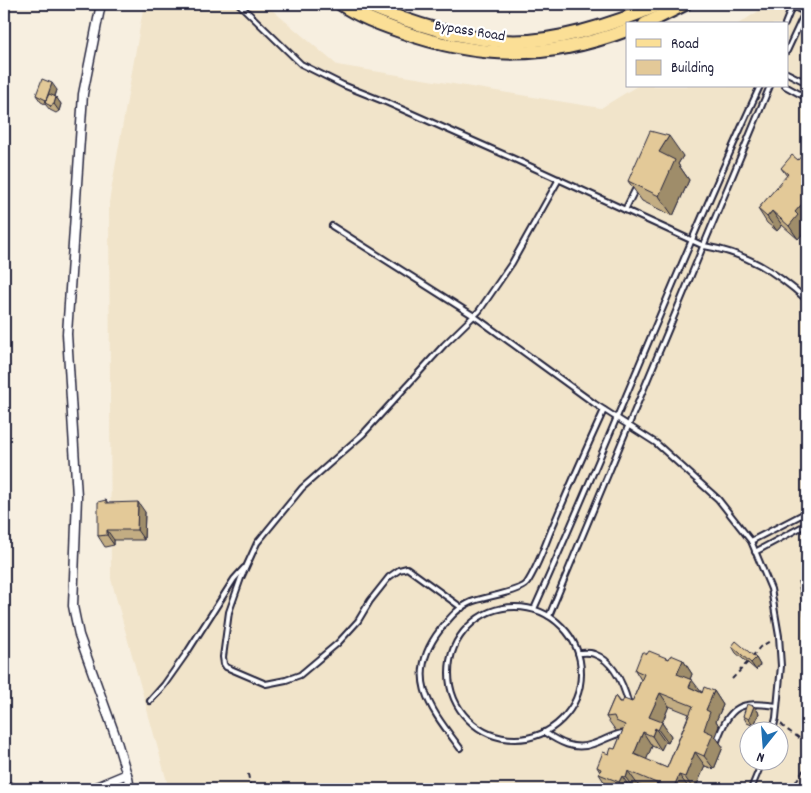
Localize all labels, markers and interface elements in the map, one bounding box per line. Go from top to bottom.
street label: Bypass Road [433,16,507,48]
legend [626,22,788,88]
text: Road [671,34,699,56]
text: Building [671,58,714,80]
north arrow [738,720,788,770]
text: N [754,746,767,767]

